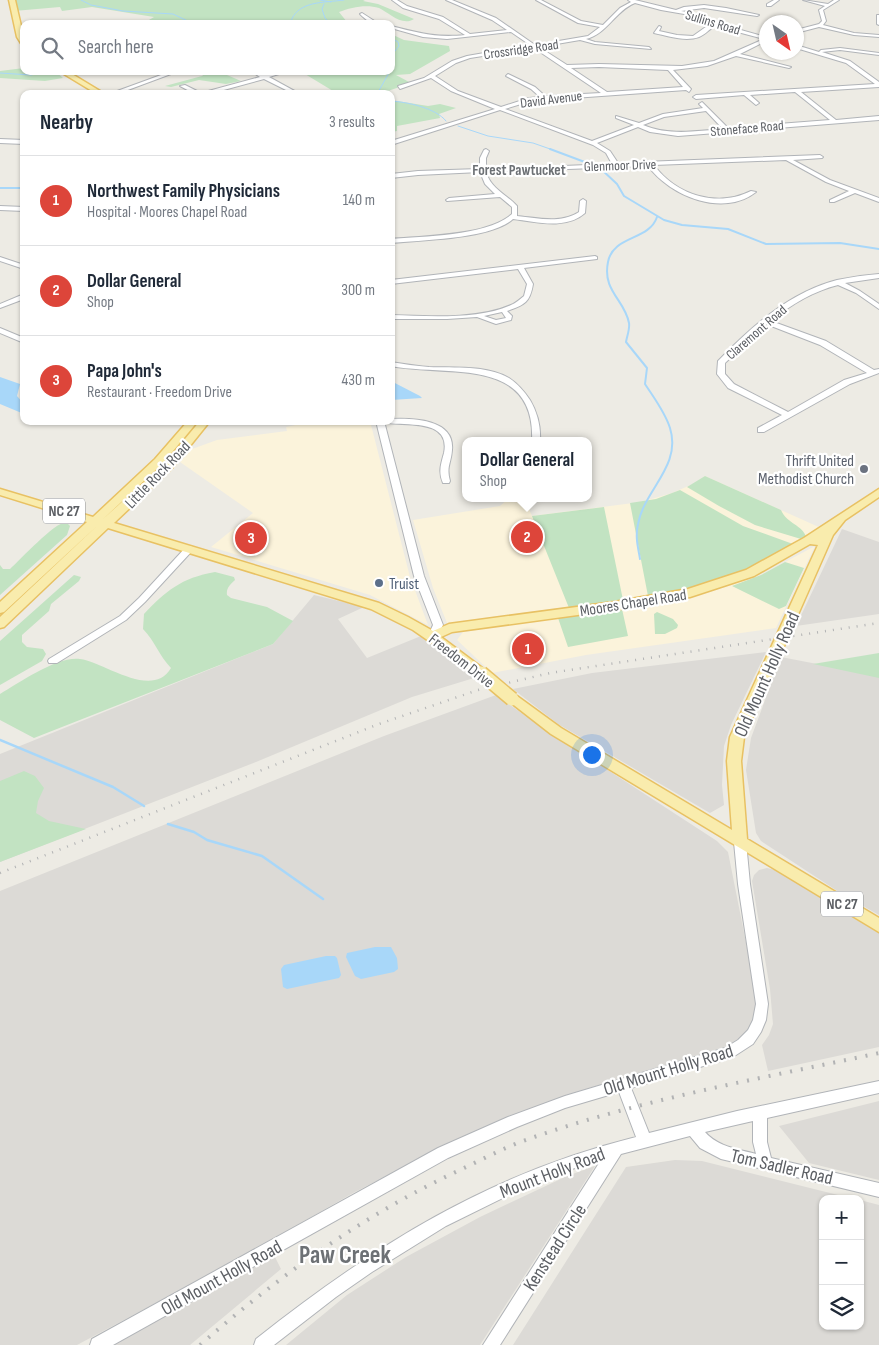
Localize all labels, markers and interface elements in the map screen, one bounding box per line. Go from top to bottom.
street label: Sullins Road [683,6,743,39]
north arrow [759,15,804,60]
search box [20,20,395,75]
icon: search [38,34,66,62]
text: Search here [78,36,154,59]
street label: Crossridge Road [483,36,560,63]
street label: David Avenue [519,87,583,112]
text: Nearby [40,110,93,135]
text: 3 results [329,113,375,132]
street label: Stoneface Road [710,117,785,140]
street label: Glenmoor Drive [583,156,657,175]
district label: Forest Pawtucket [472,161,566,180]
text: Northwest Family Physicians [87,180,280,203]
text: 1 [53,191,59,210]
text: 140 m [343,191,375,210]
text: Hospital · Moores Chapel Road [87,203,247,222]
text: Dollar General [87,270,181,293]
text: 2 [52,281,60,300]
text: 300 m [341,281,375,300]
text: Shop [87,293,114,312]
street label: Claremont Road [722,301,790,363]
text: Papa John's [87,360,162,383]
text: 3 [52,371,60,390]
text: 430 m [342,371,375,390]
text: Restaurant · Freedom Drive [87,383,232,402]
street label: Little Rock Road [121,437,195,513]
popup [462,437,592,502]
text: Dollar General [480,449,574,472]
place label: Thrift United Methodist Church [758,452,854,489]
marker: Thrift United Methodist Church [858,463,870,475]
text: Shop [480,472,507,491]
road number: NC 27 [43,498,85,524]
pin: 2 [511,518,543,556]
pin: 3 [235,519,267,557]
place label: Truist [389,575,419,594]
marker: Truist [373,577,385,589]
street label: Moores Chapel Road [578,586,688,621]
street label: Old Mount Holly Road [729,608,805,741]
street label: Freedom Drive [425,630,497,692]
pin: 1 [512,630,544,668]
your location [579,742,605,768]
road number: NC 27 [821,892,863,916]
street label: Old Mount Holly Road [601,1040,736,1101]
street label: Mount Holly Road [497,1143,608,1204]
street label: Tom Sadler Road [728,1145,835,1190]
map controls [819,1195,864,1330]
button: + [819,1195,864,1240]
street label: Kenstead Circle [519,1200,592,1296]
street label: Old Mount Holly Road [157,1236,286,1321]
district label: Paw Creek [299,1240,392,1271]
button: − [819,1240,864,1285]
button: layers [819,1285,864,1330]

